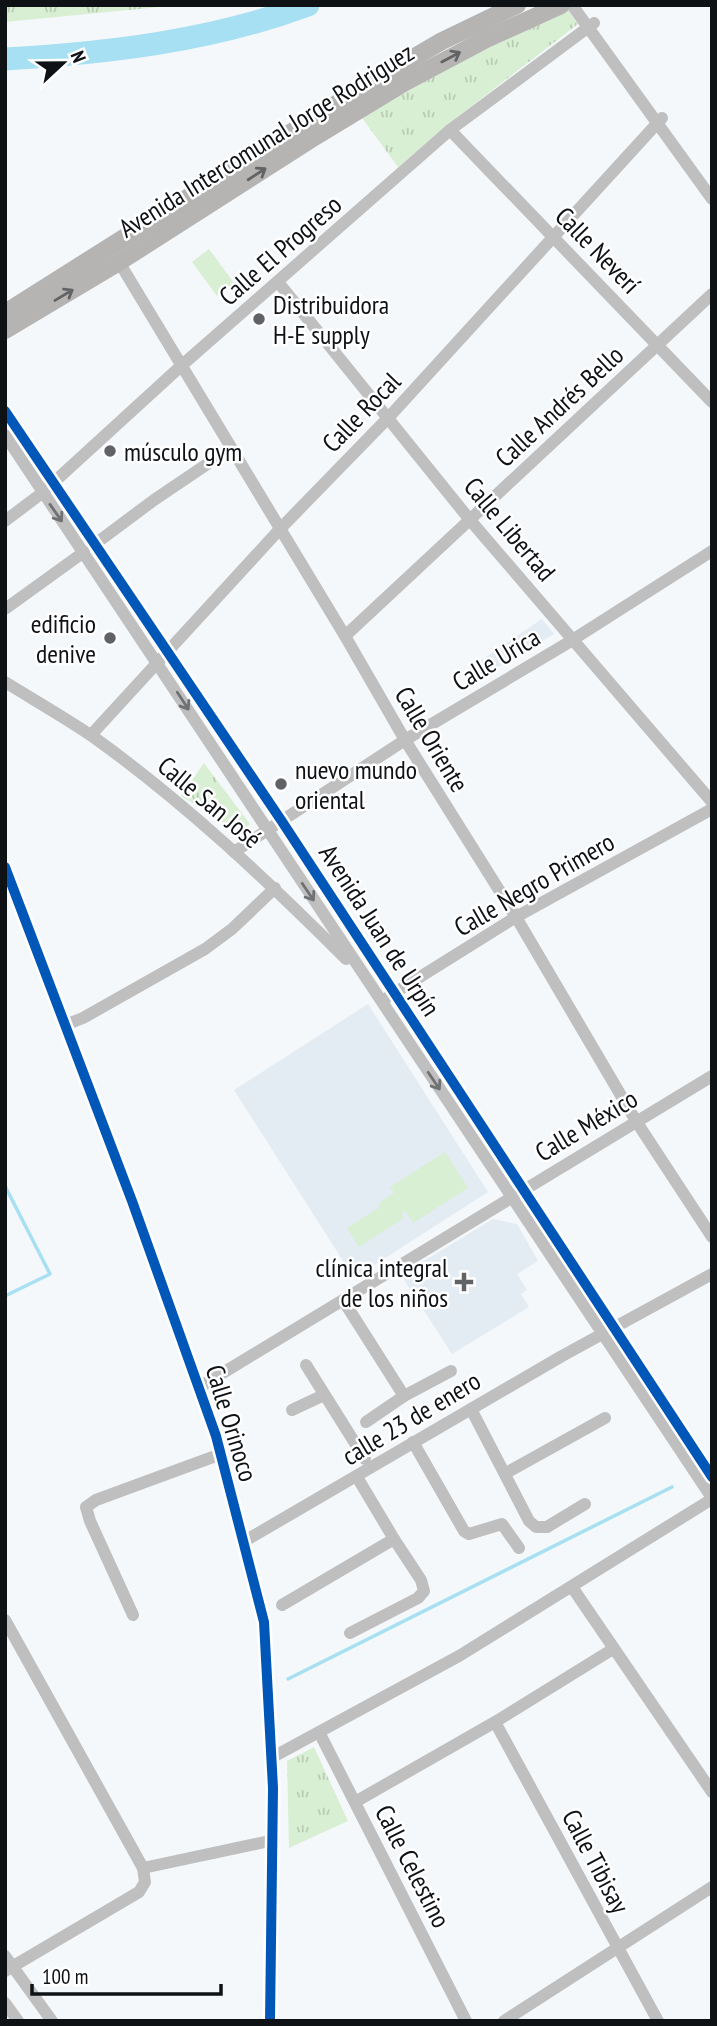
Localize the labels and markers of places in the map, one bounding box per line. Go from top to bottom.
place label: Distribuidora H-E supply [273,288,389,351]
marker: Distribuidora H-E supply [251,311,267,327]
place label: músculo gym [124,435,242,468]
marker: músculo gym [102,443,118,459]
place label: edificio denive [31,607,96,670]
marker: edificio denive [102,630,118,646]
place label: nuevo mundo oriental [295,753,417,816]
marker: nuevo mundo oriental [273,776,289,792]
place label: clínica integral de los niños [315,1251,448,1314]
marker: clínica integral de los niños [454,1272,474,1292]

